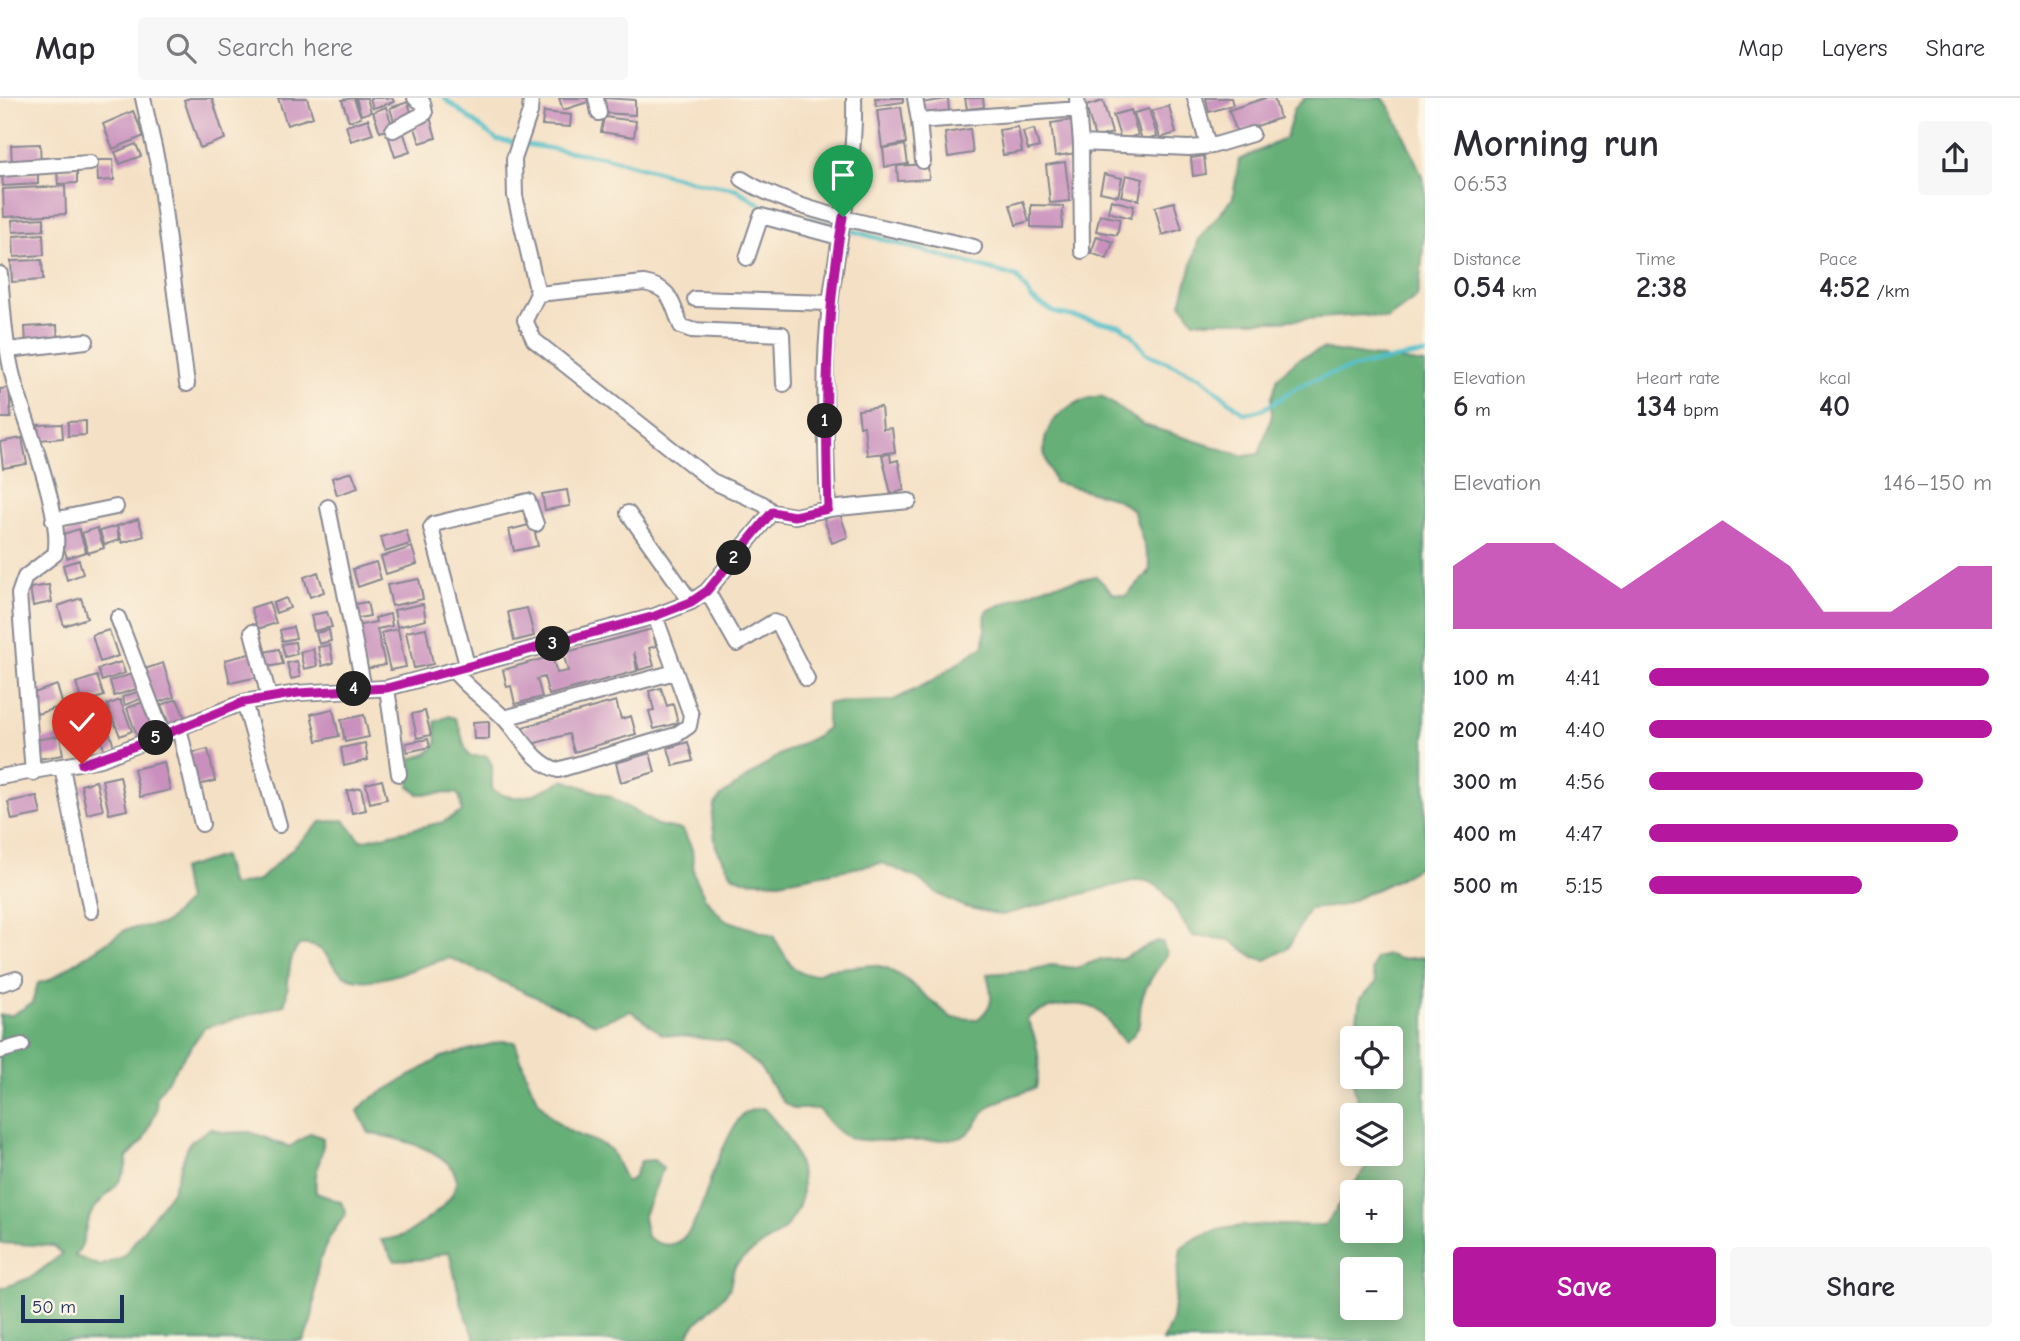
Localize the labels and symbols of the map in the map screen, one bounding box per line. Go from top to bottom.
pin [813,145,873,217]
pin: 1 [808,404,842,438]
pin: 2 [716,540,752,575]
pin: 3 [536,626,570,662]
pin: 4 [336,672,372,706]
pin [52,692,112,764]
pin: 5 [138,720,174,756]
scale bar [21,1292,124,1324]

